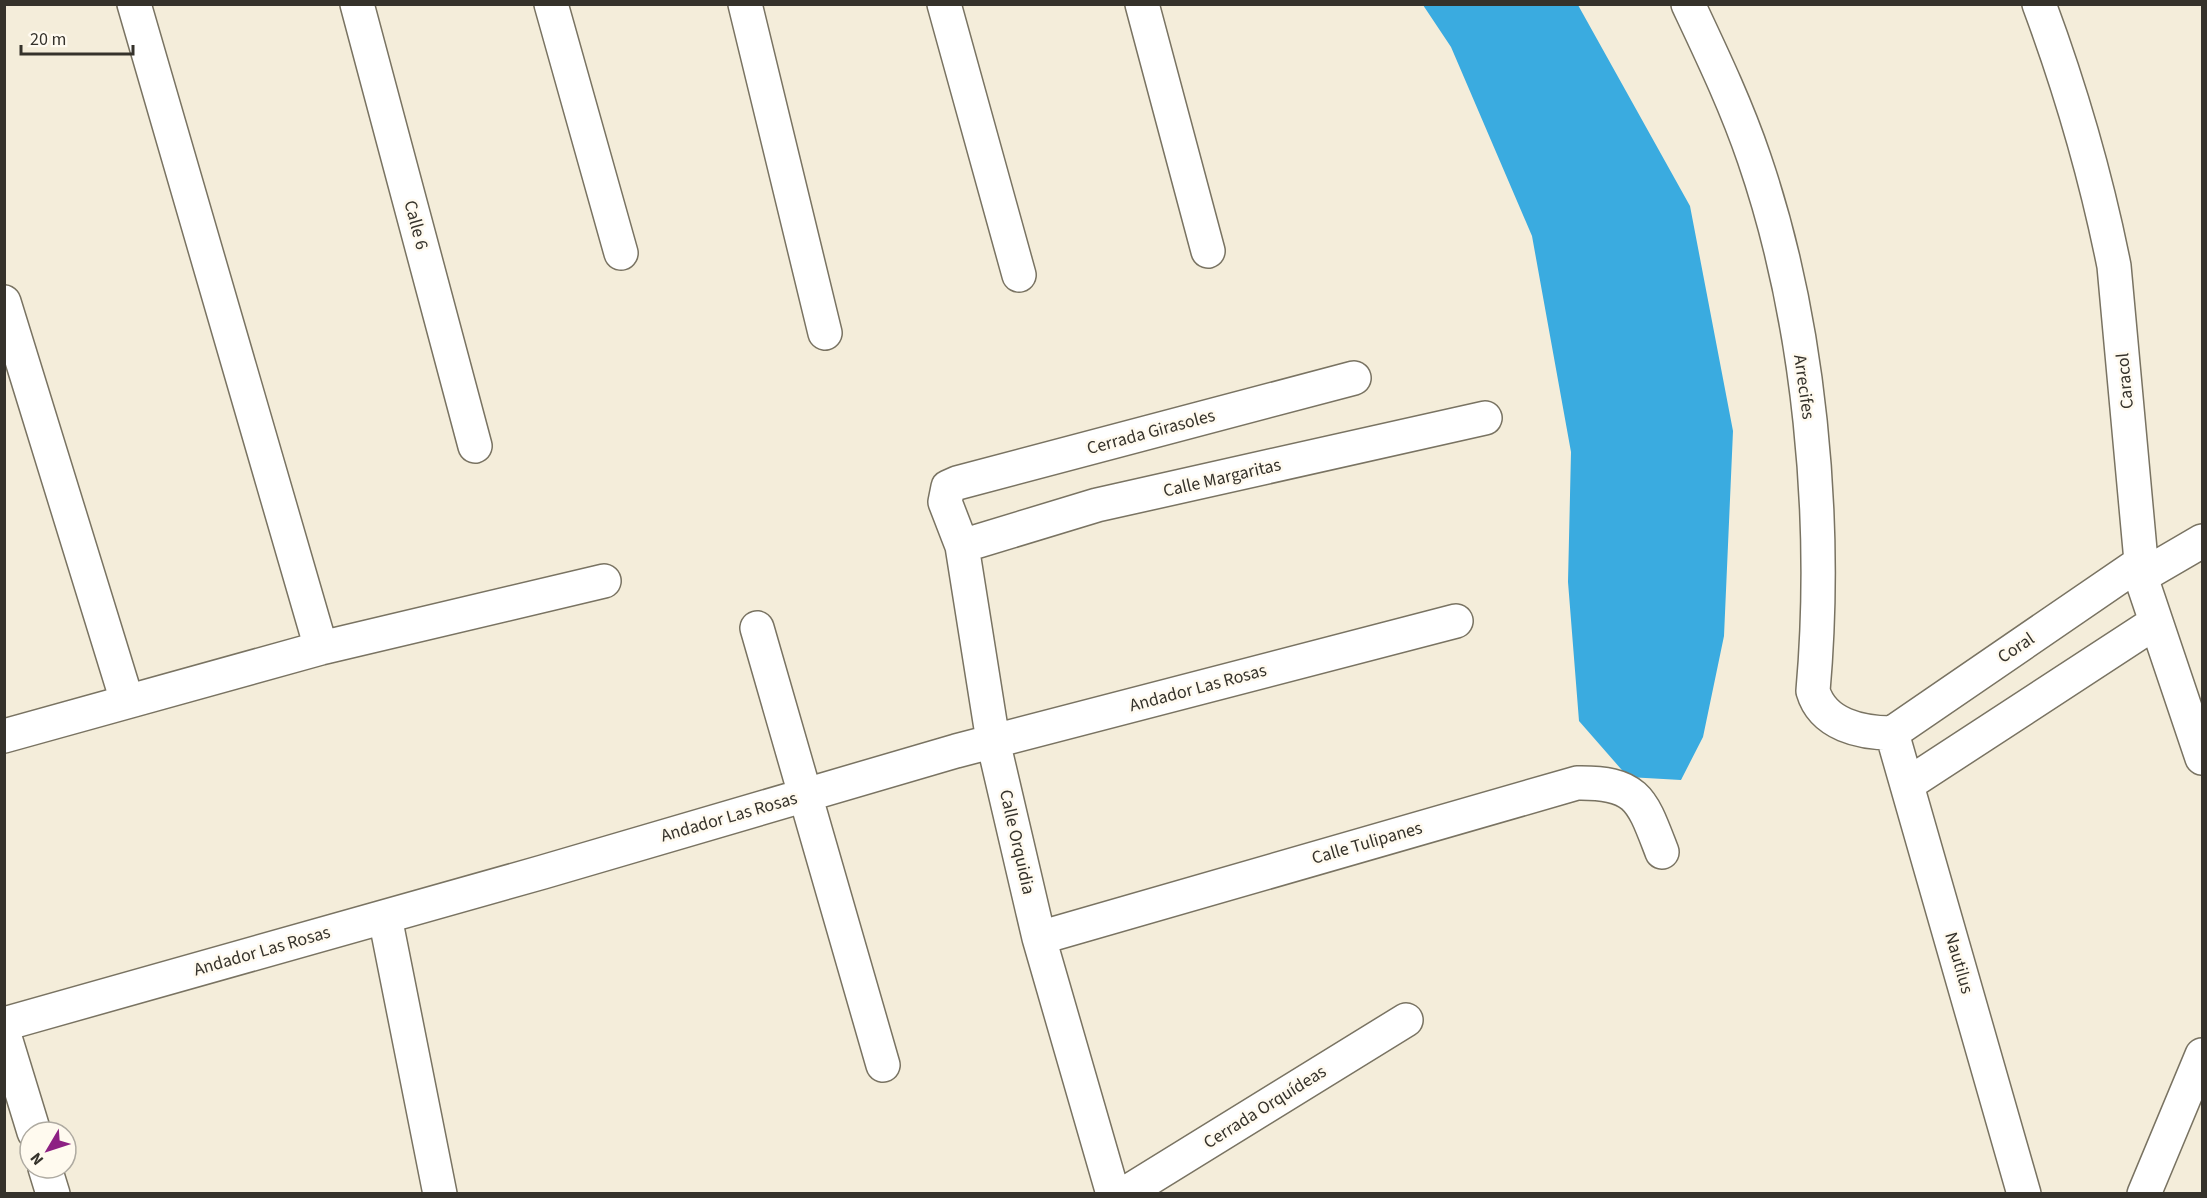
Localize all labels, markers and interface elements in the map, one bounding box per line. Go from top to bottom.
scale bar [21,18,134,56]
text: 20 m [30,27,66,52]
street label: Calle 6 [397,198,435,252]
street label: Caracol [2110,352,2140,410]
street label: Arrecifes [1787,353,1821,421]
street label: Cerrada Girasoles [1084,403,1218,461]
street label: Calle Margaritas [1161,452,1283,504]
street label: Coral [1993,627,2039,669]
street label: Andador Las Rosas [1127,658,1269,718]
street label: Andador Las Rosas [658,786,800,848]
street label: Calle Orquidia [993,787,1041,897]
street label: Calle Tulipanes [1309,815,1425,871]
street label: Andador Las Rosas [191,920,333,982]
street label: Nautilus [1938,929,1980,997]
street label: Cerrada Orquídeas [1199,1059,1331,1155]
north arrow [18,1120,78,1180]
text: N [25,1148,49,1170]

